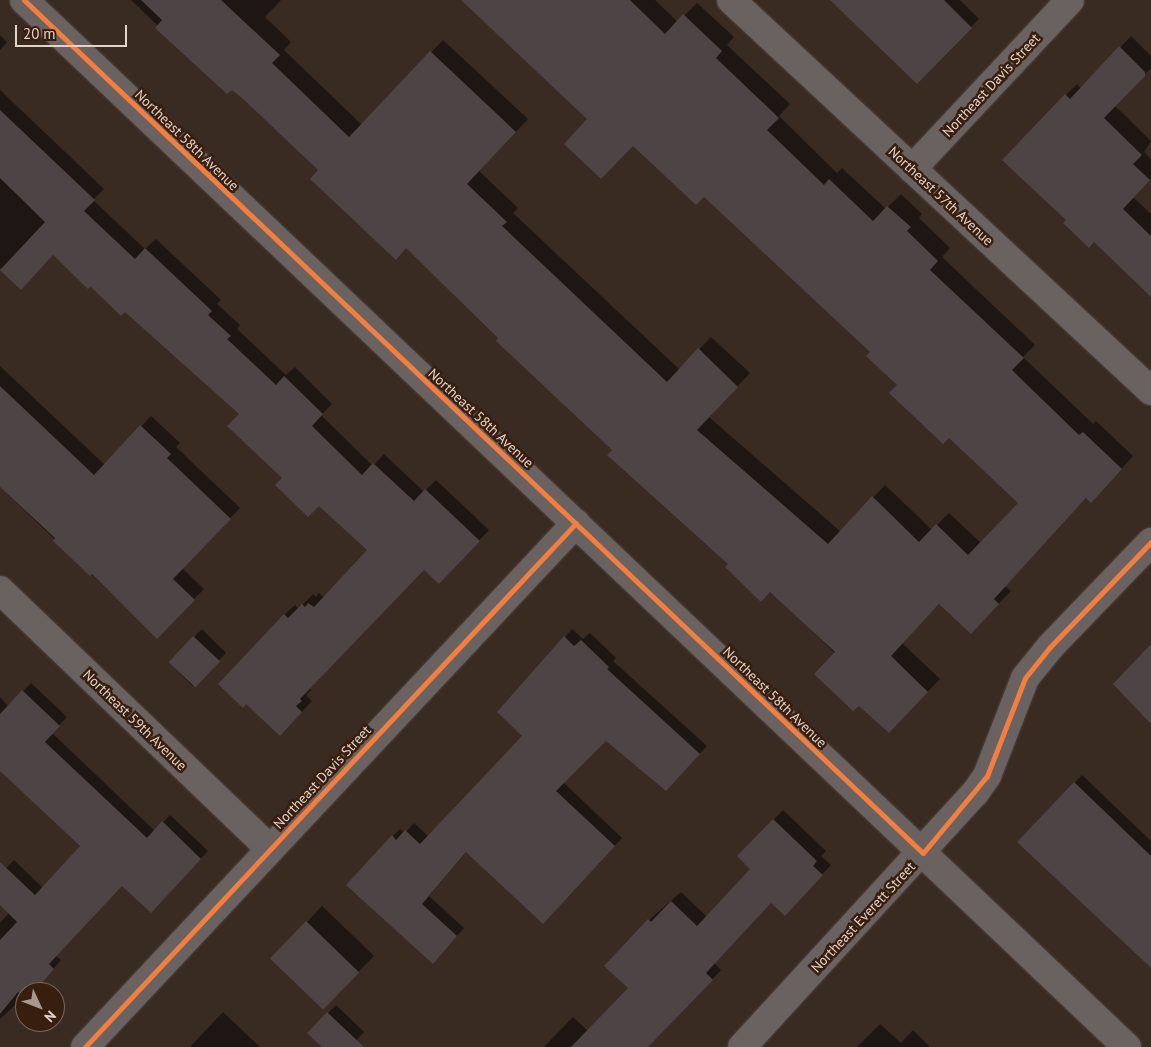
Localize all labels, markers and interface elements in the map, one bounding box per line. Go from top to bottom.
scale bar [18,15,130,47]
text: 20 m [23,24,56,43]
street label: Northeast Davis Street [939,30,1043,140]
street label: Northeast 58th Avenue [132,86,242,194]
street label: Northeast 57th Avenue [885,143,997,249]
street label: Northeast 58th Avenue [425,365,537,471]
street label: Northeast 58th Avenue [720,643,830,751]
street label: Northeast 59th Avenue [80,666,190,774]
street label: Northeast Davis Street [270,722,374,832]
street label: Northeast Everett Street [807,858,919,976]
north arrow [15,982,65,1032]
text: N [41,1007,60,1026]

